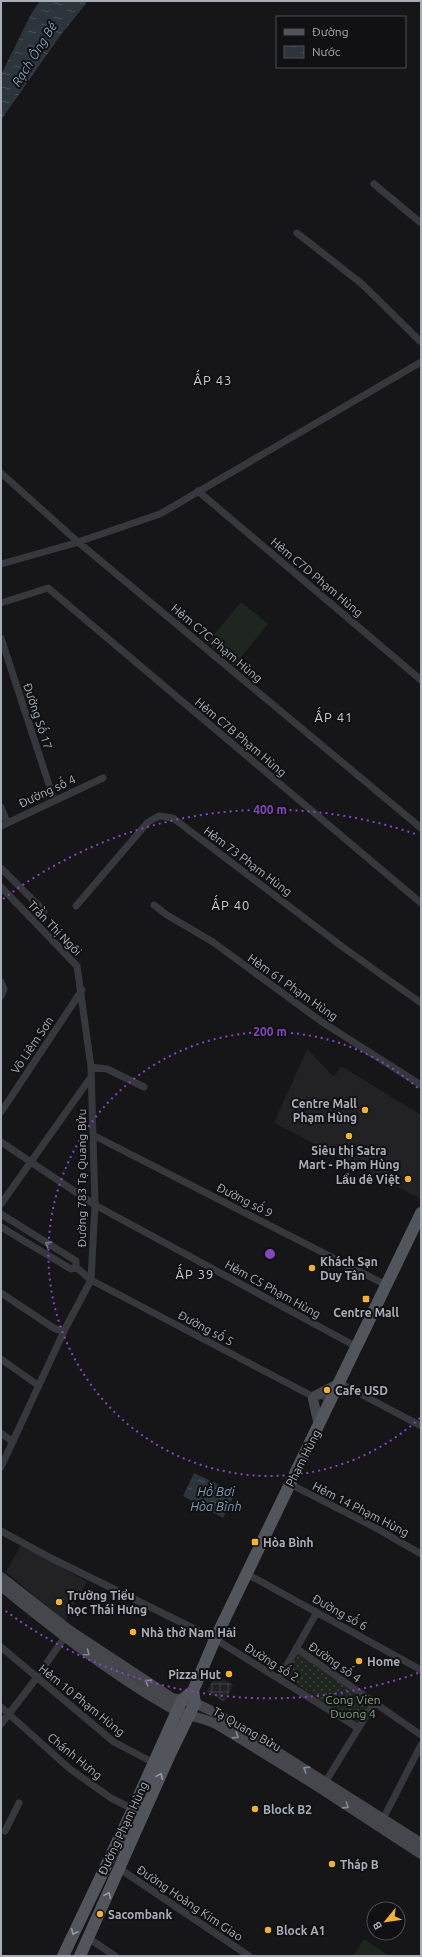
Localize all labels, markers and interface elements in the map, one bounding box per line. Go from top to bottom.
legend [276,16,406,68]
water label: Rạch Ông Bé [9,19,60,89]
text: Đường [312,25,349,38]
text: Nước [312,45,341,58]
district label: ẤP 43 [194,369,232,387]
street label: Hẻm C7D Phạm Hùng [268,535,366,620]
street label: Hẻm C7C Phạm Hùng [168,601,265,686]
street label: Đường Số 17 [21,681,56,751]
street label: Hẻm C7B Phạm Hùng [192,695,289,780]
district label: ẤP 41 [315,706,353,724]
street label: Đường số 4 [16,771,78,810]
text: 400 m [253,803,287,816]
street label: Hẻm 73 Phạm Hùng [201,824,295,899]
district label: ẤP 40 [212,894,250,912]
street label: Trần Thị Ngôi [25,897,85,959]
street label: Hẻm 61 Phạm Hùng [245,951,340,1024]
street label: Võ Liêm Sơn [8,1014,56,1076]
text: 200 m [253,1025,287,1038]
place label: Centre Mall Phạm Hùng [291,1097,357,1124]
marker: Centre Mall Phạm Hùng [360,1105,370,1115]
street label: Đường 783 Tạ Quang Bửu [75,1109,89,1247]
marker: Siêu thị Satra Mart - Phạm Hùng [344,1131,354,1141]
place label: Siêu thị Satra Mart - Phạm Hùng [298,1144,400,1171]
place label: Lẩu dê Việt [336,1173,400,1186]
marker: Lẩu dê Việt [403,1174,413,1184]
street label: Đường số 9 [215,1180,276,1220]
one-way arrow [45,1241,52,1249]
centre of rings [263,1247,277,1261]
place label: Khách Sạn Duy Tân [320,1255,378,1282]
street label: Hẻm C5 Phạm Hùng [222,1257,323,1322]
district label: ẤP 39 [176,1263,214,1281]
marker: Khách Sạn Duy Tân [307,1263,317,1273]
marker: Centre Mall [361,1294,371,1304]
place label: Centre Mall [333,1306,399,1319]
street label: Đường số 5 [176,1307,236,1348]
place label: Cafe USD [335,1384,388,1397]
marker: Cafe USD [322,1385,332,1395]
street label: Phạm Hùng [283,1427,324,1489]
street label: Hẻm 14 Phạm Hùng [310,1479,411,1540]
water label: Hồ Bơi Hòa Bình [190,1482,242,1513]
place label: Hòa Bình [263,1536,314,1549]
marker: Hòa Bình [250,1537,260,1547]
place label: Trường Tiểu học Thái Hưng [67,1589,147,1616]
street label: Đường số 6 [310,1591,370,1633]
marker: Trường Tiểu học Thái Hưng [54,1597,64,1607]
place label: Nhà thờ Nam Hải [141,1626,236,1639]
marker: Nhà thờ Nam Hải [128,1627,138,1637]
street label: Đường số 4 [306,1638,364,1685]
street label: Đường số 2 [243,1640,302,1684]
one-way arrow [83,1648,90,1656]
place label: Home [367,1655,400,1668]
marker: Home [354,1656,364,1666]
street label: Hẻm 10 Phạm Hùng [36,1661,128,1739]
place label: Pizza Hut [168,1668,221,1681]
marker: Pizza Hut [224,1669,234,1679]
one-way arrow [145,1679,152,1687]
park label: Cong Vien Duong 4 [325,1693,381,1720]
street label: Tạ Quang Bửu [210,1704,283,1755]
street label: Chánh Hưng [45,1730,105,1782]
one-way arrow [232,1732,239,1739]
one-way arrow [303,1766,310,1774]
one-way arrow [156,1773,164,1780]
street label: Đường Phạm Hùng [96,1779,151,1877]
one-way arrow [342,1801,349,1808]
place label: Block B2 [263,1803,312,1816]
marker: Block B2 [250,1804,260,1814]
place label: Tháp B [340,1858,379,1871]
marker: Tháp B [327,1859,337,1869]
street label: Đường Hoàng Kim Giao [135,1863,245,1943]
one-way arrow [103,1892,111,1899]
north arrow [366,1901,406,1941]
place label: Sacombank [108,1908,172,1921]
marker: Sacombank [95,1909,105,1919]
text: B [370,1920,384,1932]
place label: Block A1 [276,1924,326,1937]
marker: Block A1 [263,1925,273,1935]
one-way arrow [71,1928,79,1936]

